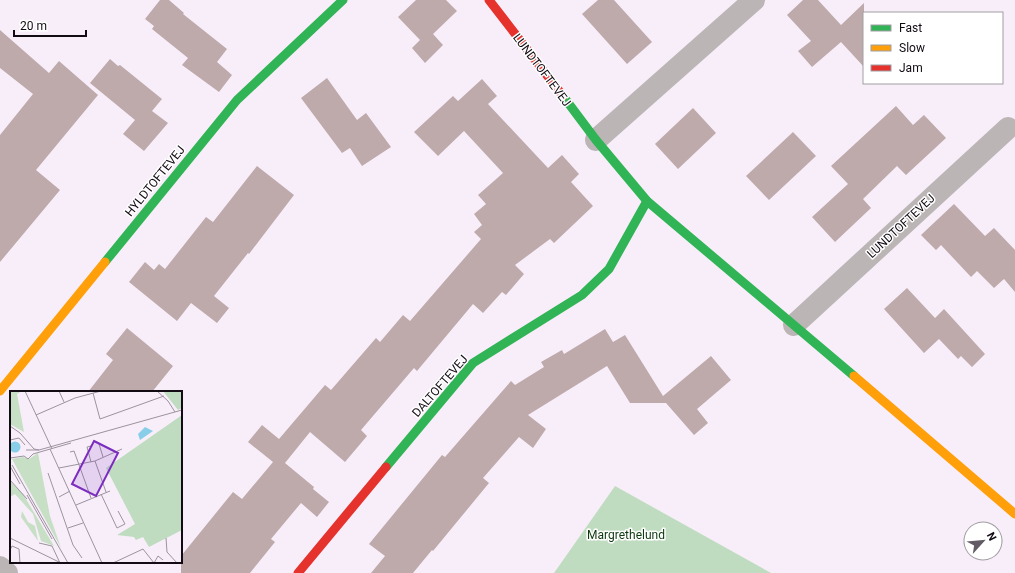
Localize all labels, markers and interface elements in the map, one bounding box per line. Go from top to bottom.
scale bar [14,12,86,38]
legend [863,12,1003,84]
text: 20 m [20,19,47,33]
text: Fast [899,21,922,35]
street label: LUNDTOFTEVEJ [510,31,574,109]
text: Slow [899,41,925,55]
text: Jam [899,61,923,75]
street label: HYLDTOFTEVEJ [122,143,188,219]
street label: LUNDTOFTEVEJ [864,191,938,261]
street label: DALTOFTEVEJ [409,352,471,420]
inset map [10,391,182,563]
north arrow [963,521,1003,561]
park label: Margrethelund [587,528,665,542]
text: N [984,530,999,543]

